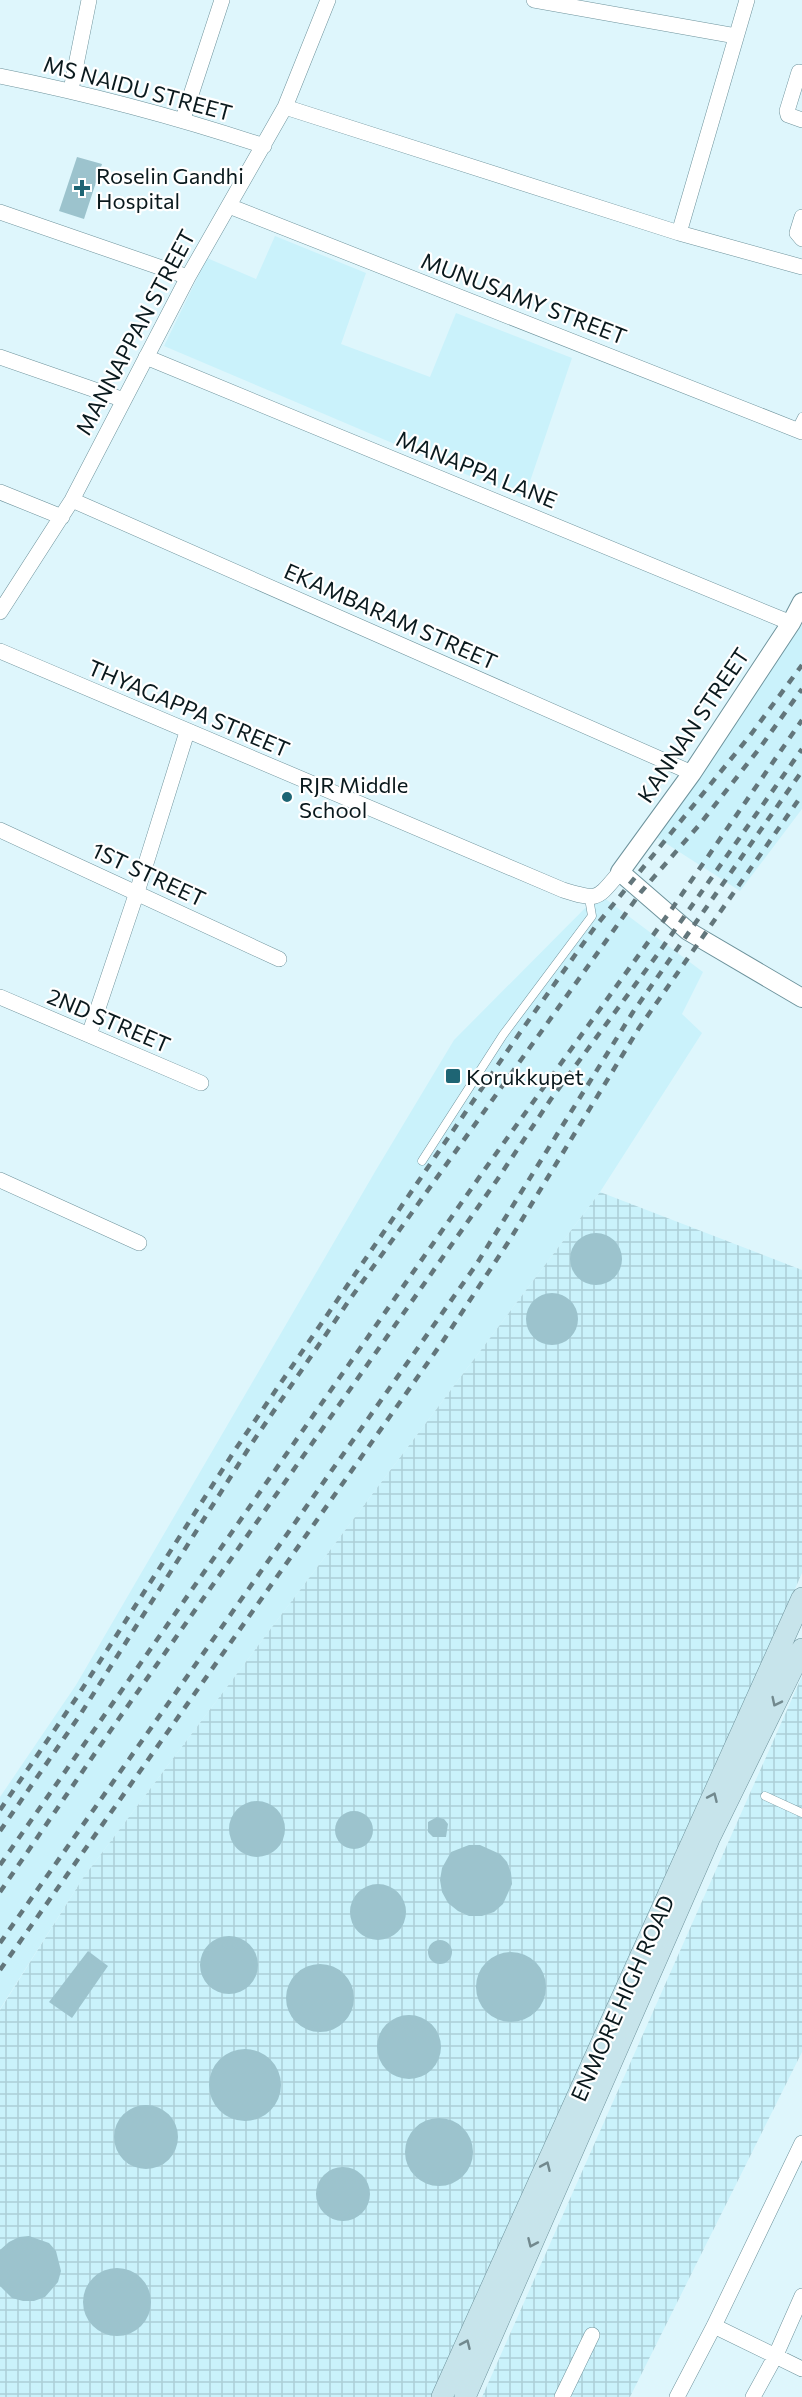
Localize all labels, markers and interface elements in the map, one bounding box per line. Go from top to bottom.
street label: MS NAIDU STREET [41,50,235,126]
place label: Roselin Gandhi Hospital [96,162,244,214]
marker: Roselin Gandhi Hospital [73,179,91,197]
street label: MANNAPPAN STREET [69,225,201,439]
street label: MUNUSAMY STREET [418,246,630,350]
street label: MANAPPA LANE [393,424,561,514]
street label: EKAMBARAM STREET [280,557,502,675]
street label: KANNAN STREET [631,643,755,807]
street label: THYAGAPPA STREET [84,653,294,763]
place label: RJR Middle School [299,771,408,823]
marker: RJR Middle School [280,790,294,804]
street label: 1ST STREET [88,836,210,912]
street label: 2ND STREET [43,982,175,1058]
place label: Korukkupet [466,1063,584,1090]
marker: Korukkupet [444,1067,462,1085]
one-way arrow [772,1695,784,1706]
one-way arrow [705,1792,717,1803]
street label: ENMORE HIGH ROAD [564,1891,680,2105]
one-way arrow [539,2161,551,2172]
one-way arrow [528,2237,540,2248]
one-way arrow [459,2339,471,2350]

